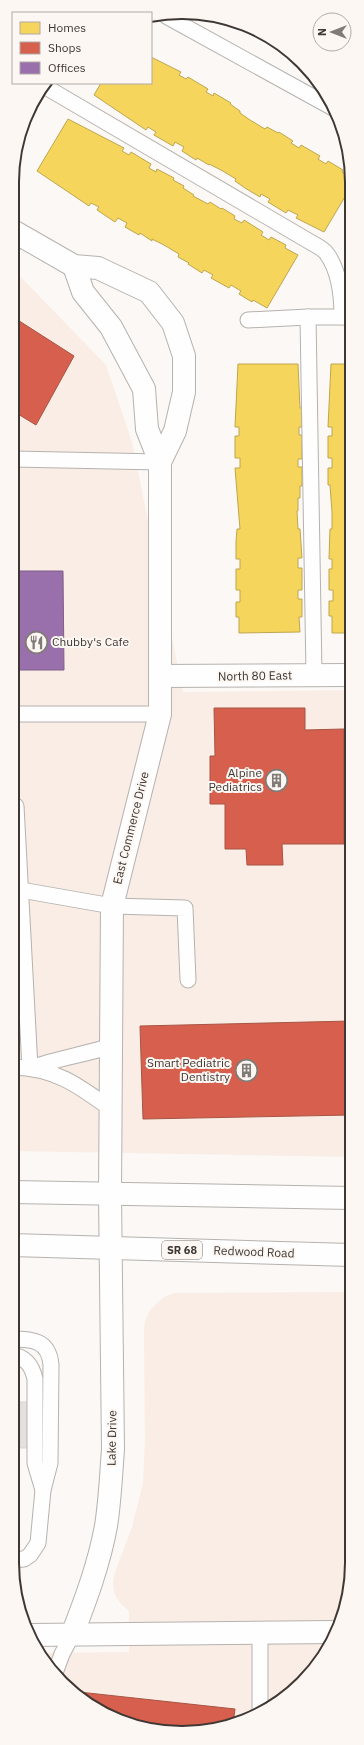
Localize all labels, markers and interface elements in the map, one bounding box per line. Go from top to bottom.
legend [12,12,152,84]
north arrow [312,12,352,52]
text: Homes [48,20,86,35]
text: N [315,28,329,36]
text: Shops [48,40,81,55]
text: Offices [48,60,86,75]
restaurant icon: Chubby's Cafe [23,629,49,655]
place label: Chubby's Cafe [52,634,129,649]
street label: North 80 East [218,667,292,684]
place label: Alpine Pediatrics [209,765,262,794]
building icon: Alpine Pediatrics [264,767,290,793]
street label: East Commerce Drive [109,770,152,886]
place label: Smart Pediatric Dentistry [147,1055,230,1084]
building icon: Smart Pediatric Dentistry [233,1057,259,1083]
road number: SR 68 [162,1241,202,1259]
street label: Redwood Road [213,1243,295,1260]
street label: Lake Drive [104,1410,119,1466]

